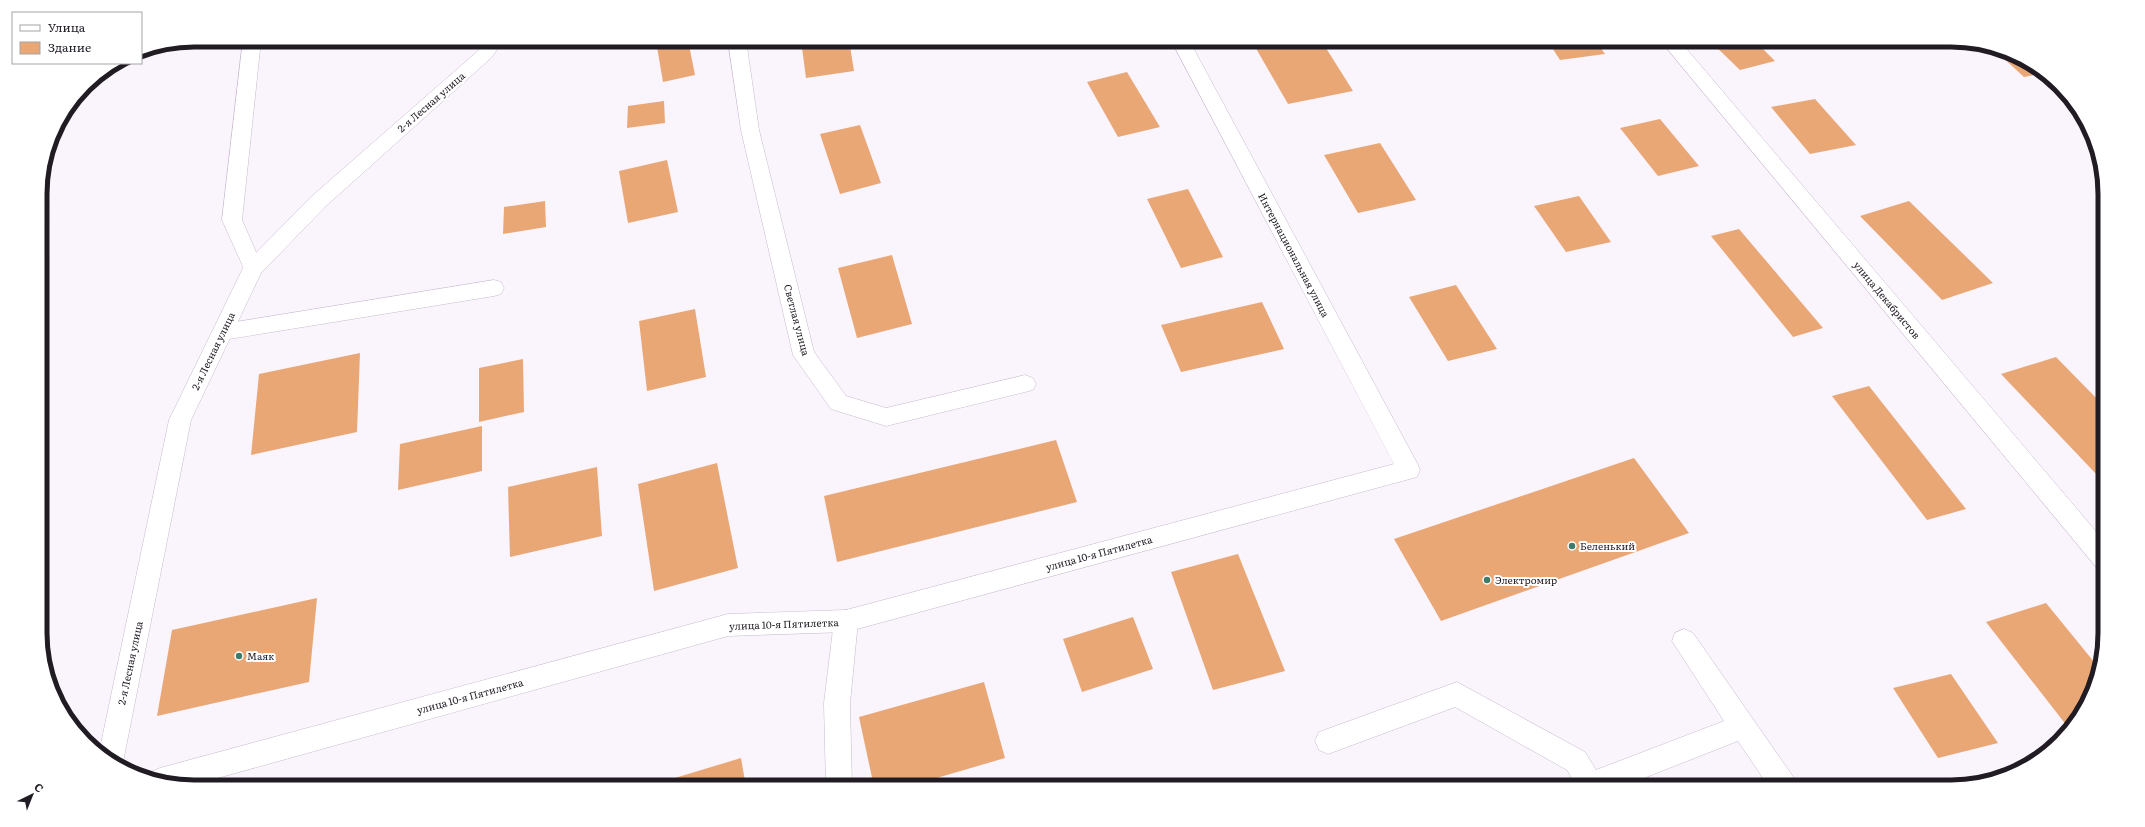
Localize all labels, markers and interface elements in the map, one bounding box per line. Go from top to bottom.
legend [12,12,142,64]
text: Улица [48,18,86,36]
text: Здание [48,38,91,56]
street label: 2-я Лесная улица [394,68,468,135]
street label: Интернациональная улица [1255,190,1334,320]
street label: улица Декабристов [1850,258,1925,342]
street label: Светлая улица [781,282,814,358]
street label: 2-я Лесная улица [187,309,238,392]
street label: улица 10-я Пятилетка [1044,531,1154,574]
place label: Беленький [1580,538,1635,553]
marker: Беленький [1567,541,1577,551]
place label: Электромир [1495,572,1557,587]
marker: Электромир [1482,575,1492,585]
street label: улица 10-я Пятилетка [729,614,840,633]
street label: 2-я Лесная улица [113,619,146,706]
place label: Маяк [247,648,274,663]
marker: Маяк [234,651,244,661]
street label: улица 10-я Пятилетка [415,674,525,717]
north arrow [12,775,52,815]
text: С [31,778,48,796]

